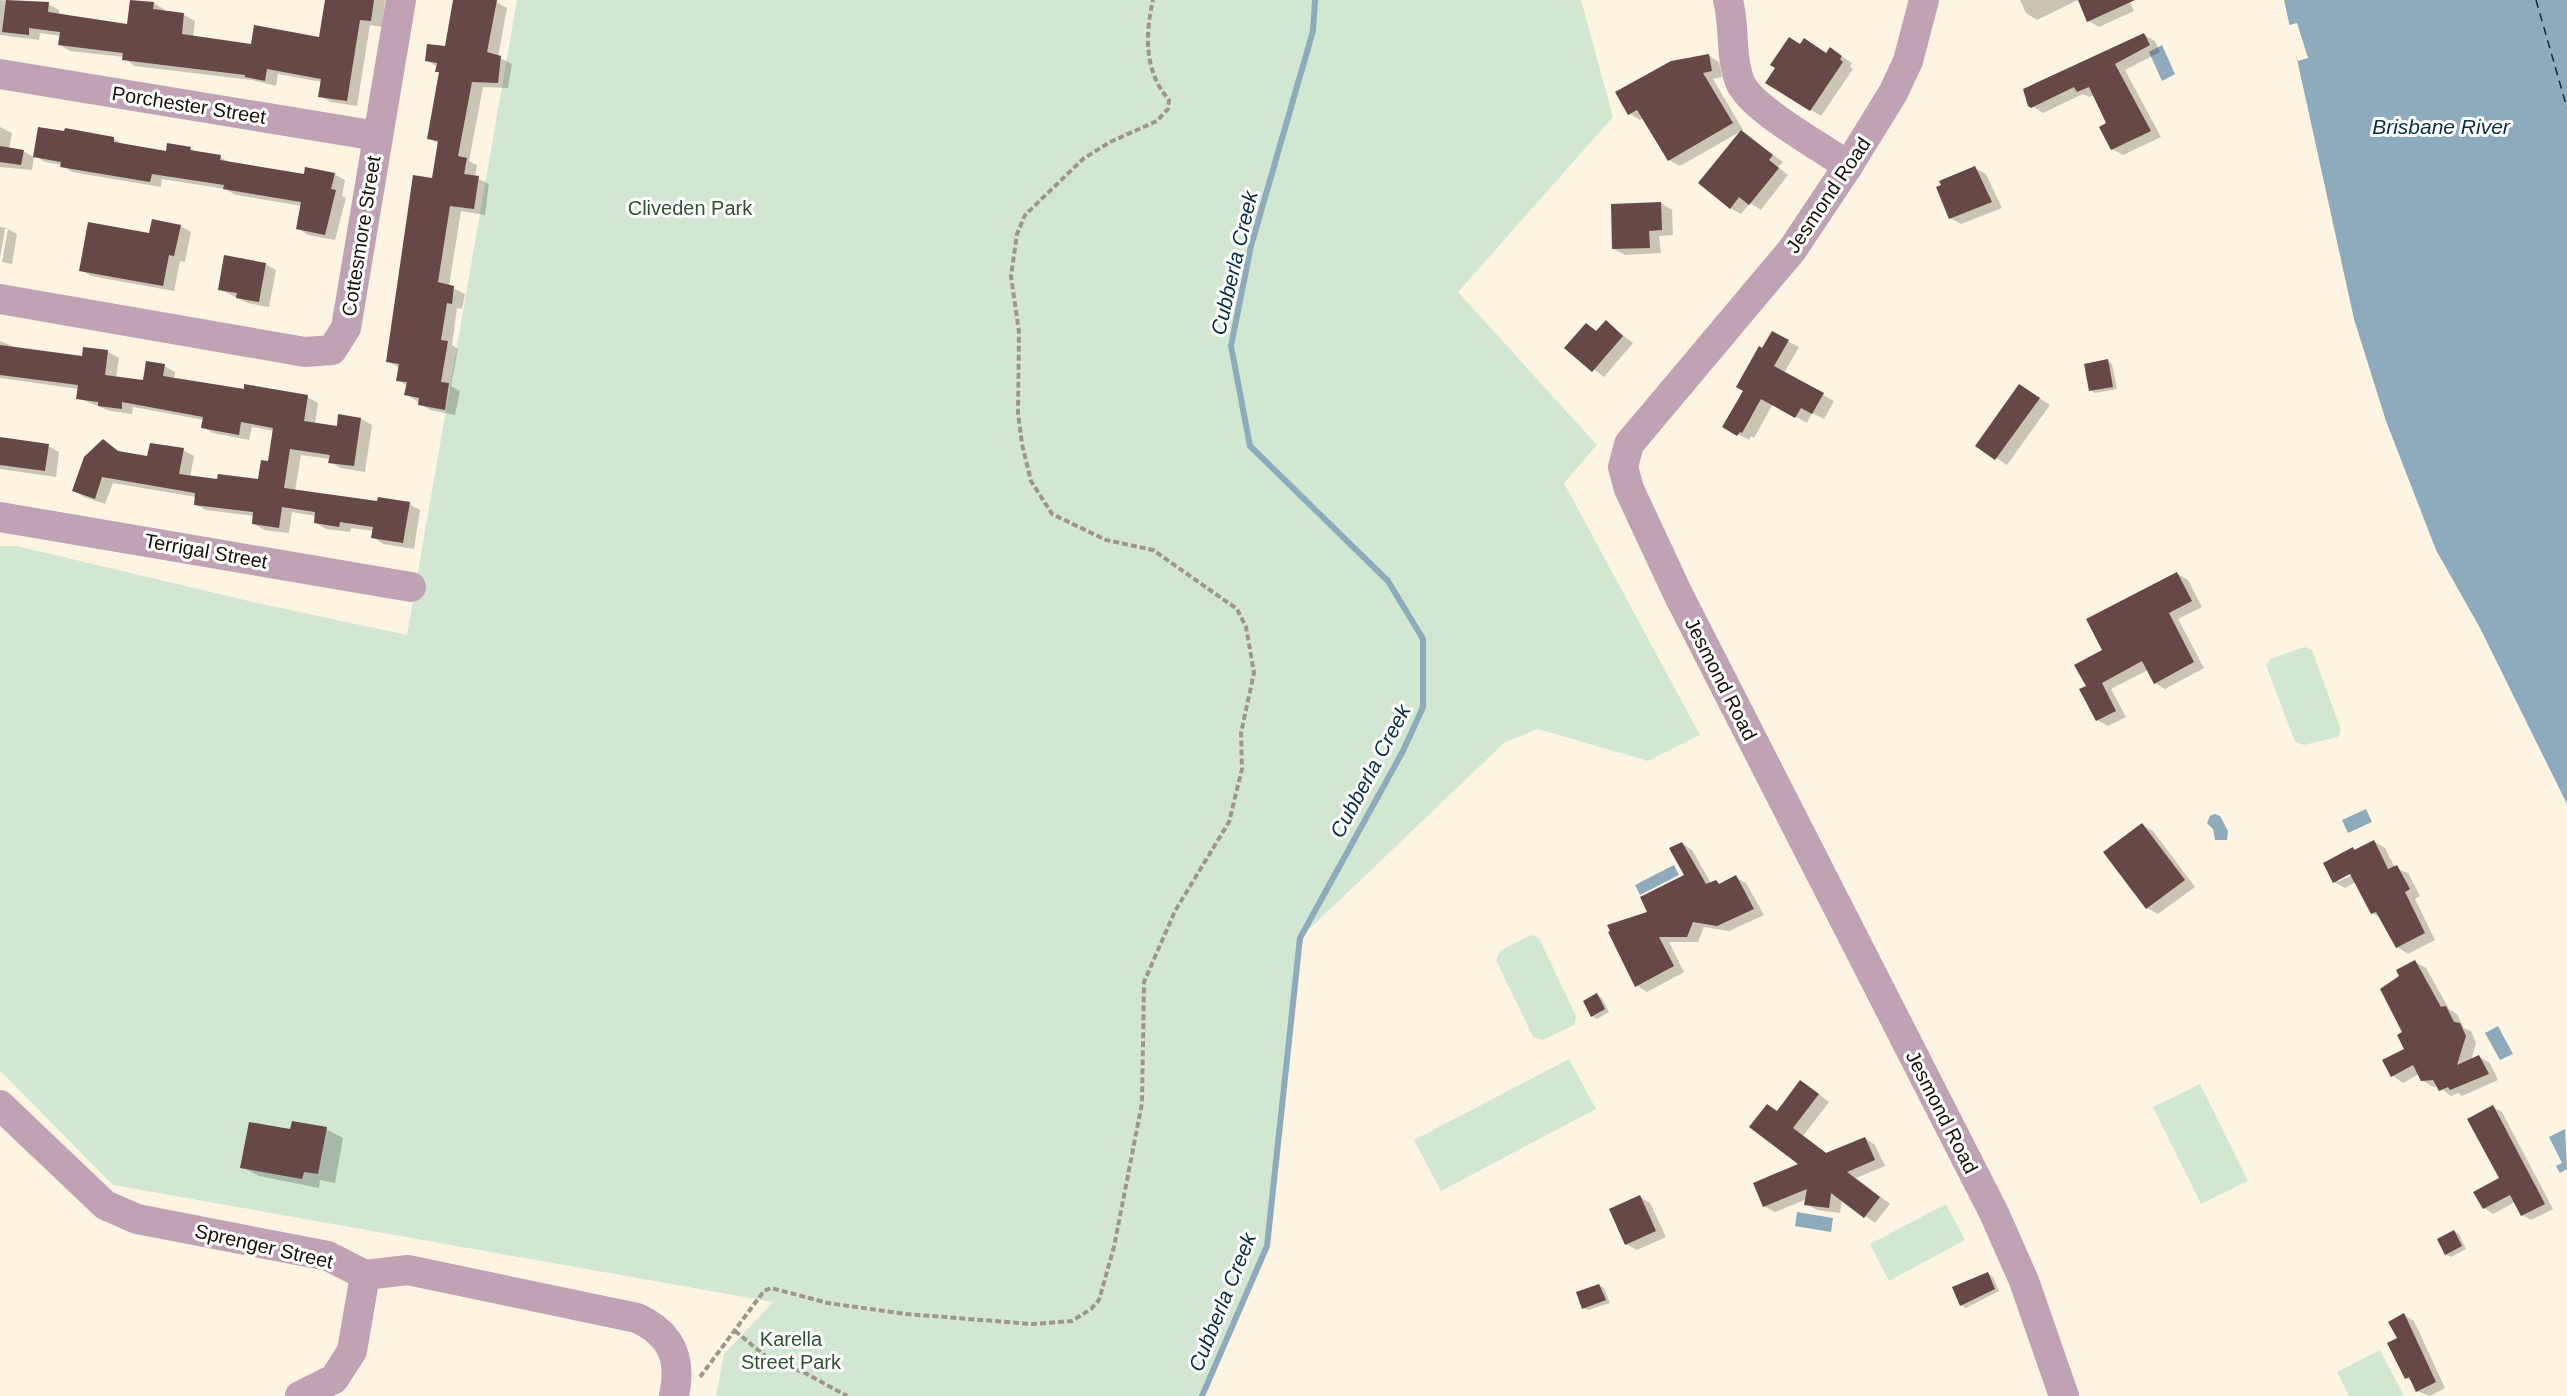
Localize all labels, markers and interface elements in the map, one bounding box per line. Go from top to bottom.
street label: Porchester Street [110,82,268,128]
water label: Brisbane River [2372,115,2511,138]
street label: Jesmond Road [1781,133,1875,257]
street label: Cottesmore Street [337,154,385,318]
water label: Cubberla Creek [1206,187,1262,337]
park label: Cliveden Park [628,197,753,219]
street label: Terrigal Street [143,529,270,573]
street label: Jesmond Road [1681,614,1761,744]
water label: Cubberla Creek [1325,699,1415,841]
street label: Jesmond Road [1902,1047,1982,1177]
street label: Sprenger Street [193,1219,336,1273]
water label: Cubberla Creek [1184,1228,1261,1374]
park label: Karella Street Park [741,1328,842,1373]

